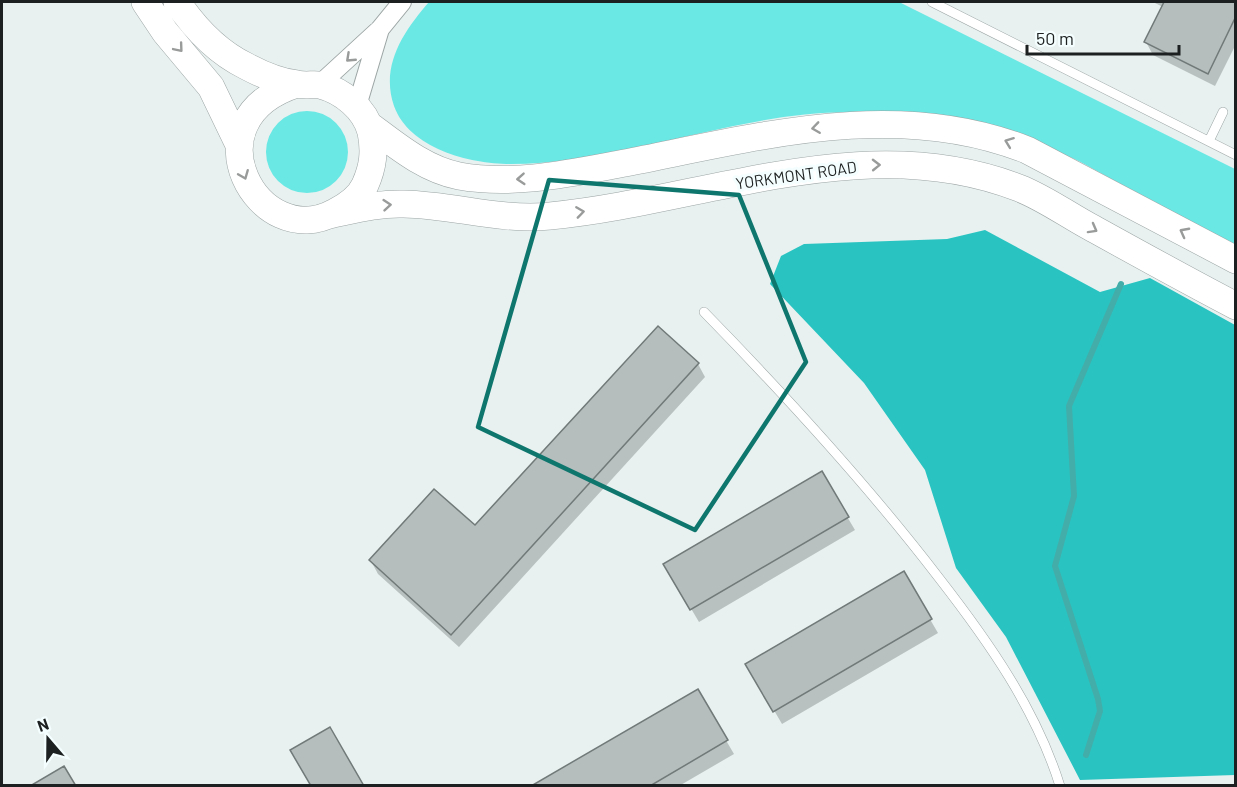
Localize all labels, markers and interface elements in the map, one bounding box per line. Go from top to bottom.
scale bar [1027,18,1178,56]
text: 50 m [1036,27,1074,49]
one-way arrow [172,41,183,52]
one-way arrow [347,51,357,62]
one-way arrow [812,121,821,133]
one-way arrow [1004,137,1015,149]
street label: YORKMONT ROAD [734,157,858,192]
one-way arrow [872,159,881,171]
one-way arrow [237,169,249,180]
one-way arrow [516,172,525,185]
one-way arrow [382,199,391,212]
one-way arrow [575,206,585,219]
one-way arrow [1086,221,1097,233]
one-way arrow [1180,228,1190,239]
north arrow [18,709,78,769]
text: N [34,714,51,735]

